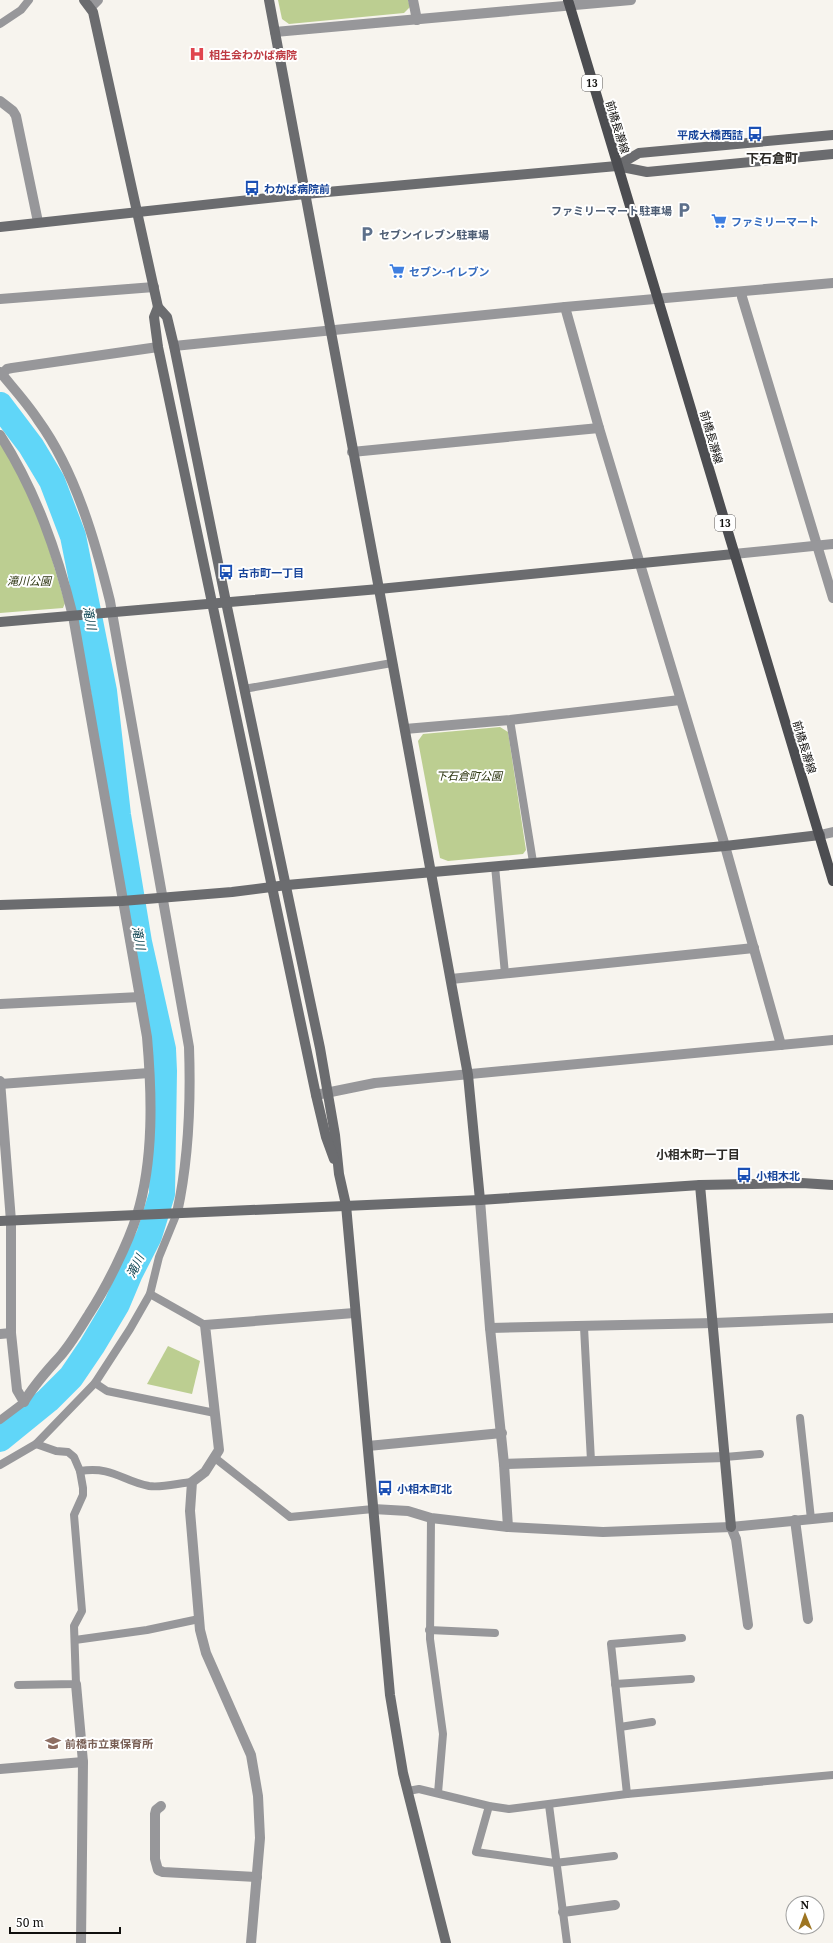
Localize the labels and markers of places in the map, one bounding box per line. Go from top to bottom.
hospital icon: 相生会わかば病院 [188,45,206,63]
place label: 相生会わかば病院 [209,47,297,62]
bus stop icon: 平成大橋西詰 [746,125,764,143]
place label: 平成大橋西詰 [677,127,743,142]
bus stop icon: わかば病院前 [243,179,261,197]
place label: わかば病院前 [264,181,330,196]
parking icon: ファミリーマート駐車場 [675,201,693,219]
place label: ファミリーマート駐車場 [551,203,672,218]
supermarket icon: ファミリーマート [710,212,728,230]
place label: ファミリーマート [731,214,819,229]
parking icon: セブンイレブン駐車場 [358,225,376,243]
place label: セブンイレブン駐車場 [379,227,489,242]
supermarket icon: セブン-イレブン [388,262,406,280]
place label: セブン-イレブン [409,264,489,279]
bus stop icon: 古市町一丁目 [217,563,235,581]
place label: 古市町一丁目 [238,565,304,580]
bus stop icon: 小相木北 [735,1166,753,1184]
place label: 小相木北 [756,1168,800,1183]
bus stop icon: 小相木町北 [376,1479,394,1497]
place label: 小相木町北 [397,1481,452,1496]
school or university icon: 前橋市立東保育所 [44,1734,62,1752]
place label: 前橋市立東保育所 [65,1736,153,1751]

